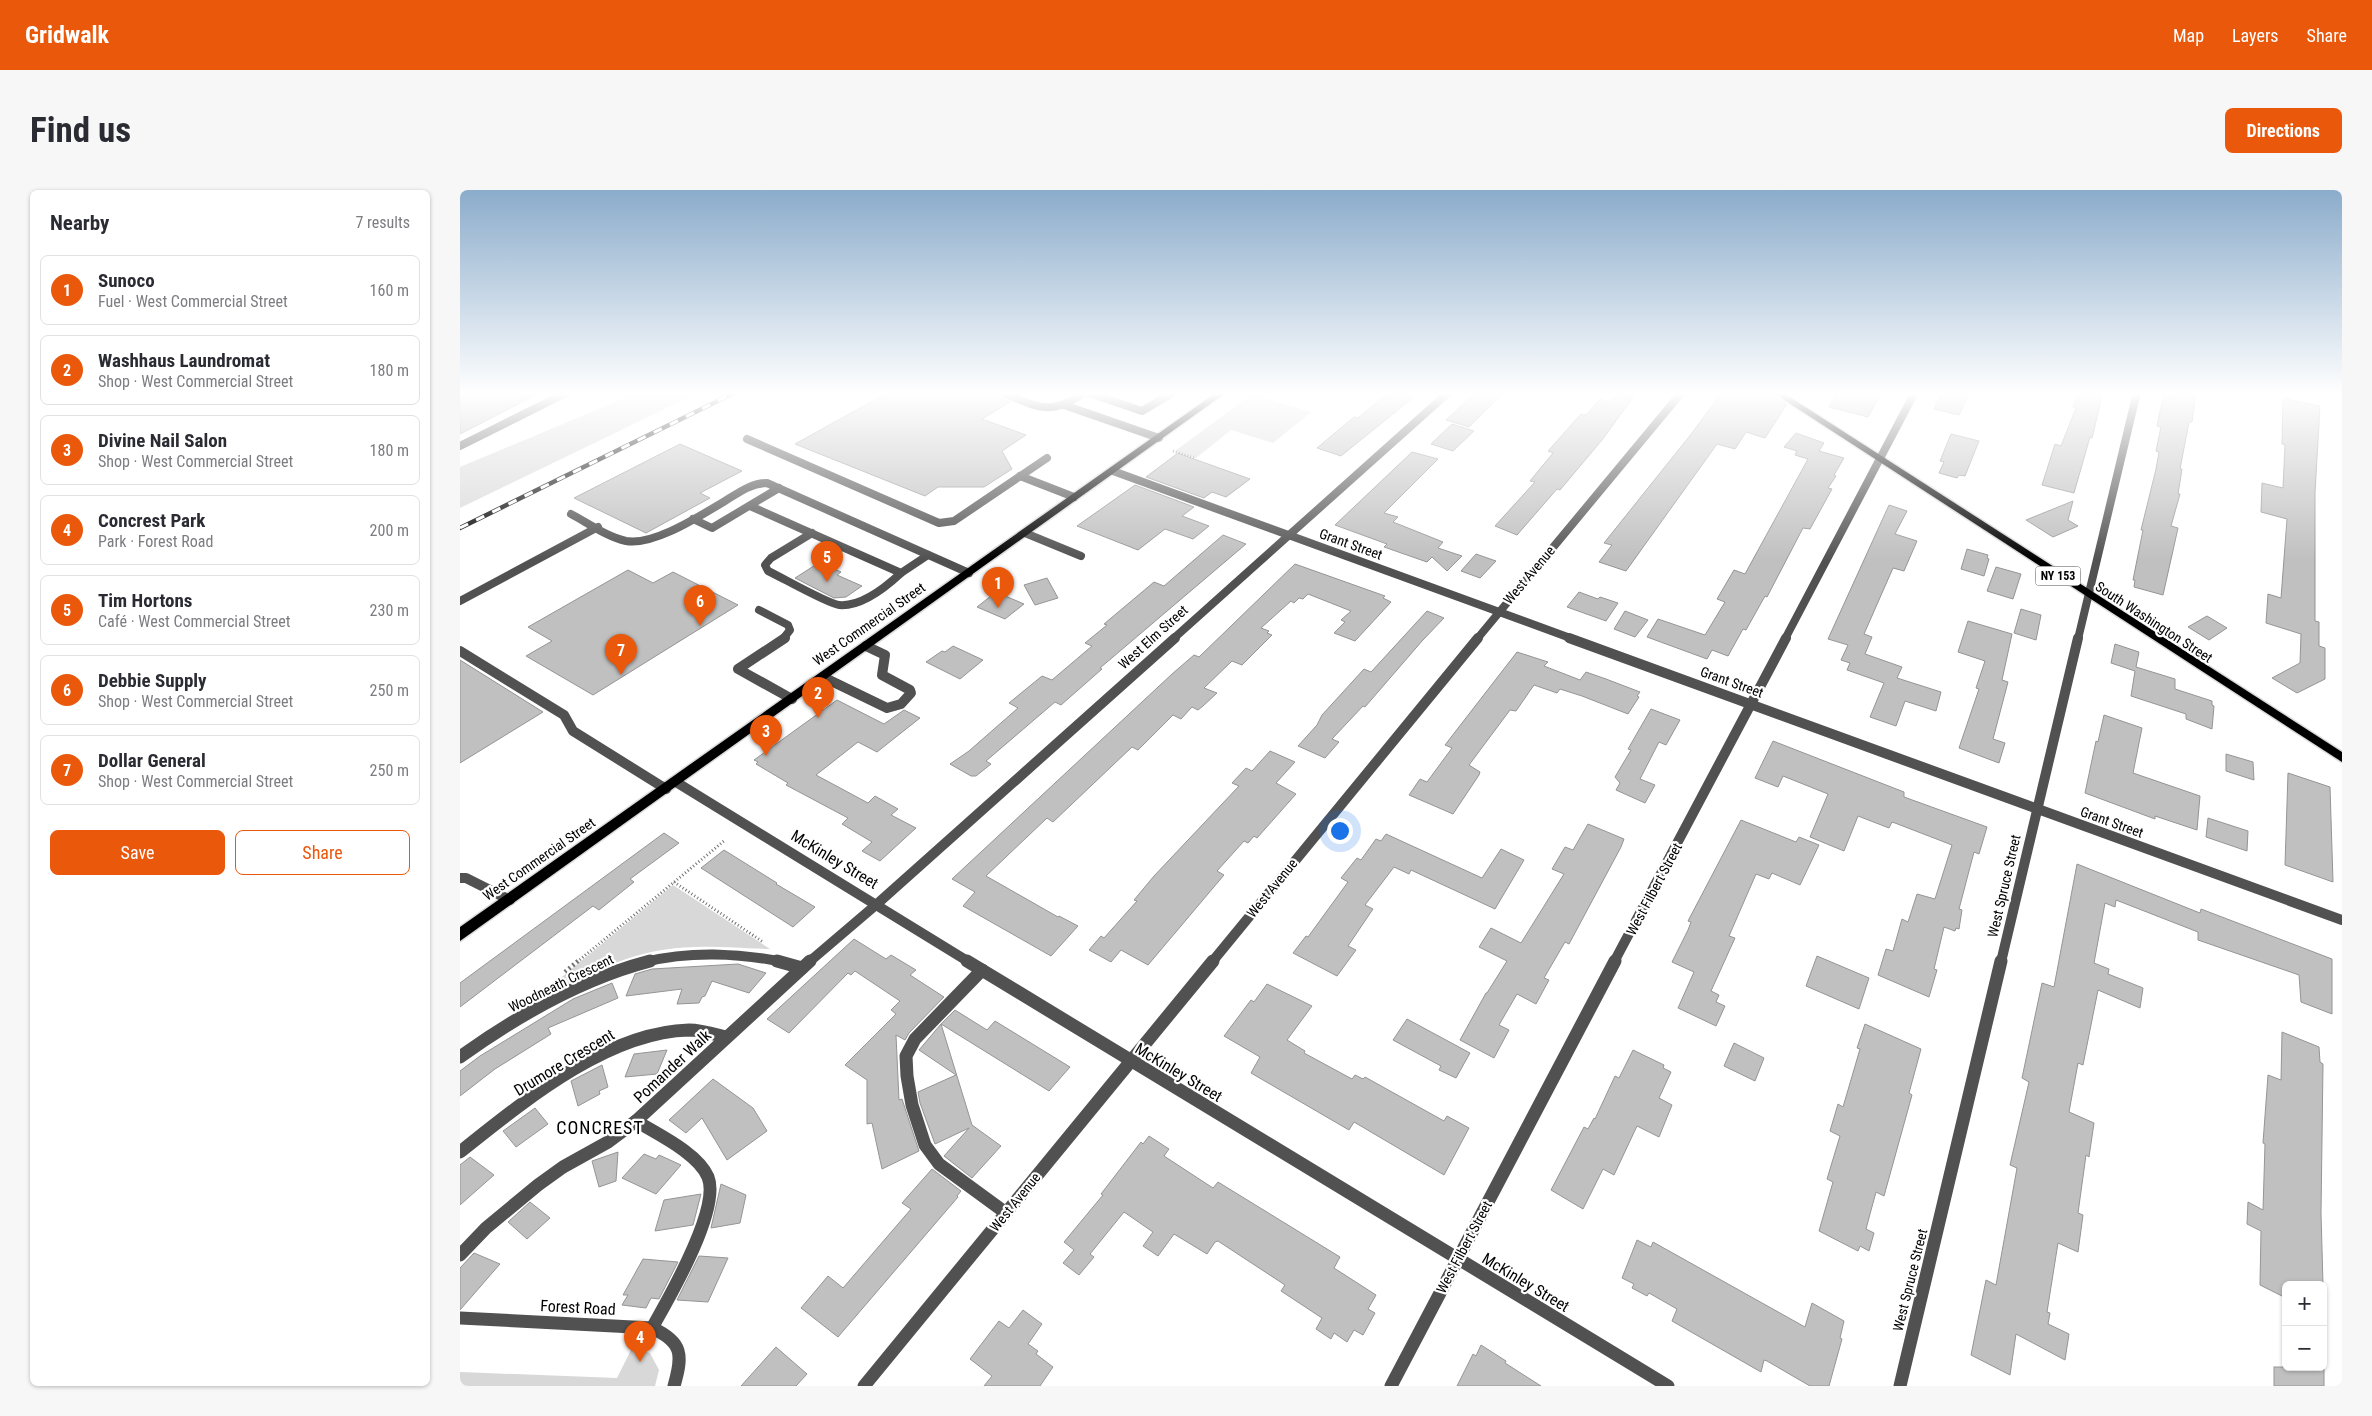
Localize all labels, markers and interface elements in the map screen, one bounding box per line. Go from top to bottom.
text: Gridwalk [25,21,109,49]
text: Map [2173,25,2204,46]
text: Layers [2232,25,2279,46]
text: Share [2307,25,2347,46]
button: Directions [2225,108,2342,153]
text: Find us [30,110,131,151]
text: Nearby [50,211,109,235]
text: 7 results [355,213,410,232]
text: Sunoco [98,269,155,292]
text: 1 [63,281,71,300]
text: 160 m [370,281,409,300]
text: Fuel · West Commercial Street [98,292,288,311]
text: Washhaus Laundromat [98,349,270,372]
text: 2 [63,361,71,380]
text: 180 m [370,361,409,380]
text: Shop · West Commercial Street [98,372,293,391]
text: Divine Nail Salon [98,429,227,452]
text: 3 [63,441,71,460]
text: 180 m [370,441,409,460]
text: Shop · West Commercial Street [98,452,293,471]
text: Concrest Park [98,509,205,532]
text: 4 [63,521,71,540]
text: 200 m [370,521,409,540]
street label: Grant Street [1317,525,1385,563]
text: Park · Forest Road [98,532,213,551]
pin: 5 [811,541,843,582]
street label: West Avenue [1500,542,1558,607]
road number: NY 153 [2036,566,2080,586]
pin: 1 [982,567,1014,608]
street label: South Washington Street [2093,578,2215,666]
street label: West Commercial Street [810,579,928,669]
pin: 6 [684,585,716,626]
text: Tim Hortons [98,589,192,612]
text: 5 [63,601,71,620]
text: 230 m [370,601,409,620]
street label: West Elm Street [1115,602,1191,672]
text: Café · West Commercial Street [98,612,290,631]
pin: 7 [605,634,637,675]
street label: Grant Street [1698,663,1766,701]
text: Debbie Supply [98,669,207,692]
pin: 2 [802,677,834,718]
text: 6 [63,681,71,700]
text: 250 m [370,681,409,700]
text: Shop · West Commercial Street [98,692,293,711]
pin: 3 [750,715,782,756]
text: Dollar General [98,749,206,772]
text: 7 [63,761,71,780]
text: 250 m [370,761,409,780]
text: Shop · West Commercial Street [98,772,293,791]
street label: Grant Street [2078,803,2146,841]
street label: West Commercial Street [480,814,598,904]
your location [1327,818,1353,844]
street label: McKinley Street [788,826,882,893]
button: Save [50,830,225,875]
button: Share [235,830,410,875]
street label: West Spruce Street [1984,833,2024,939]
street label: West Filbert Street [1623,840,1685,938]
street label: West Avenue [1243,855,1301,921]
street label: Woodneath Crescent [506,951,616,1015]
street label: Drumore Crescent [511,1025,618,1100]
street label: Pomander Walk [630,1025,715,1107]
street label: McKinley Street [1132,1039,1226,1106]
district label: CONCREST [556,1117,644,1138]
street label: West Avenue [986,1169,1044,1235]
street label: West Filbert Street [1433,1198,1495,1296]
street label: West Spruce Street [1890,1227,1930,1333]
street label: McKinley Street [1479,1249,1573,1316]
map controls [2282,1281,2327,1371]
button: + [2282,1281,2327,1326]
street label: Forest Road [540,1296,616,1319]
pin: 4 [624,1321,656,1362]
button: − [2282,1326,2327,1371]

